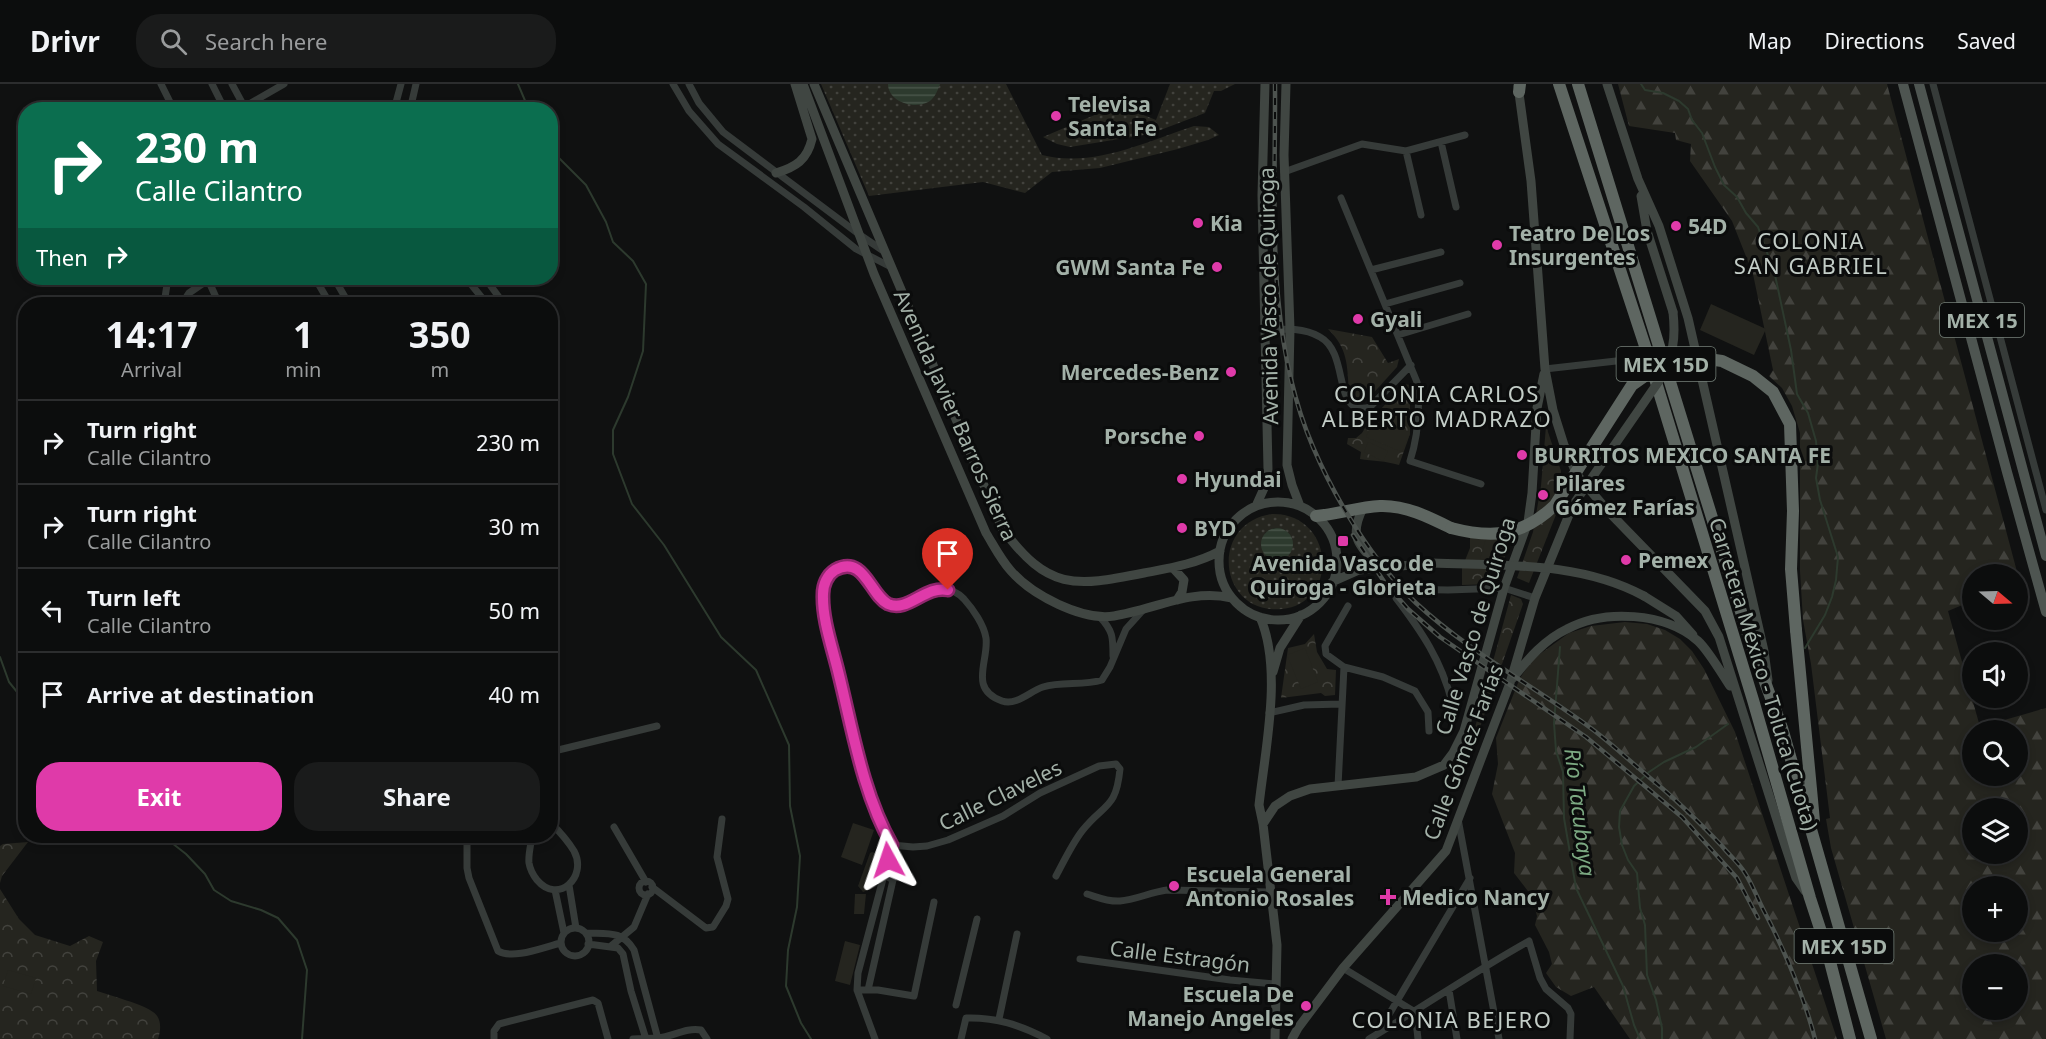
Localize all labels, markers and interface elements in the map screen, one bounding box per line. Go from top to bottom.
search box [136,14,556,68]
text: Drivr [30,22,100,60]
icon: search [157,25,190,58]
text: Search here [205,26,327,56]
text: Map [1748,27,1792,55]
text: Directions [1825,27,1924,55]
text: Saved [1957,27,2016,55]
place label: Televisa Santa Fe [1068,90,1157,142]
marker: Televisa Santa Fe [1049,109,1063,123]
text: 230 m [135,118,259,175]
icon: right [36,126,114,204]
street label: Avenida Vasco de Quiroga [1252,167,1284,425]
text: Calle Cilantro [135,172,303,209]
place label: Kia [1210,209,1243,237]
place label: 54D [1688,212,1727,240]
marker: Kia [1191,216,1205,230]
place label: Teatro De Los Insurgentes [1509,219,1650,271]
marker: 54D [1669,219,1683,233]
district label: COLONIA SAN GABRIEL [1734,225,1888,280]
marker: Teatro De Los Insurgentes [1490,238,1504,252]
icon: right [100,240,133,273]
text: Then [36,242,88,272]
place label: GWM Santa Fe [1055,253,1205,281]
marker: GWM Santa Fe [1210,260,1224,274]
street label: Avenida Javier Barros Sierra [888,285,1024,545]
road number: MEX 15 [1940,303,2024,337]
place label: Gyali [1370,305,1422,333]
text: 14:17 [105,310,198,359]
text: 1 [293,310,314,359]
text: 350 [409,310,471,359]
marker: Gyali [1351,312,1365,326]
road number: MEX 15D [1616,347,1716,381]
text: Arrival [121,356,182,383]
text: min [285,356,321,383]
text: m [430,356,449,383]
place label: Mercedes-Benz [1061,358,1219,386]
marker: Mercedes-Benz [1224,365,1238,379]
district label: COLONIA CARLOS ALBERTO MADRAZO [1322,378,1552,433]
text: Turn right [87,414,197,444]
place label: Porsche [1104,422,1187,450]
icon: right [36,426,69,459]
text: 230 m [476,427,540,457]
marker: Porsche [1192,429,1206,443]
place label: BURRITOS MEXICO SANTA FE [1534,441,1831,469]
text: Calle Cilantro [87,444,211,471]
marker: BURRITOS MEXICO SANTA FE [1515,448,1529,462]
place label: Hyundai [1194,465,1282,493]
place label: Pilares Gómez Farías [1555,469,1695,521]
marker: Hyundai [1175,472,1189,486]
marker: Pilares Gómez Farías [1536,488,1550,502]
text: Turn right [87,498,197,528]
icon: right [36,510,69,543]
text: 30 m [489,511,540,541]
place label: BYD [1194,514,1236,542]
street label: Calle Vasco de Quiroga [1429,514,1521,738]
street label: Carretera México - Toluca (Cuota) [1703,514,1825,834]
marker: BYD [1175,521,1189,535]
text: Calle Cilantro [87,528,211,555]
pin [922,528,973,590]
marker: Avenida Vasco de Quiroga - Glorieta [1336,534,1350,548]
icon: arrive [931,537,964,570]
place label: Pemex [1638,546,1709,574]
place label: Avenida Vasco de Quiroga - Glorieta [1250,549,1436,601]
marker: Pemex [1619,553,1633,567]
north arrow [1962,564,2028,630]
map controls [1962,564,2028,1020]
text: Turn left [87,582,181,612]
icon: left [36,594,69,627]
text: 50 m [489,595,540,625]
text: Calle Cilantro [87,612,211,639]
button: sound [1962,642,2028,708]
street label: Calle Gómez Farías [1417,660,1509,844]
icon: arrive [36,678,69,711]
text: Arrive at destination [87,679,314,709]
text: 40 m [489,679,540,709]
button: search [1962,720,2028,786]
water label: Río Tacubaya [1558,746,1604,878]
street label: Calle Claveles [934,753,1066,837]
button: Exit [36,762,282,831]
button: Share [294,762,540,831]
button: layers [1962,798,2028,864]
position arrow [856,828,920,892]
place label: Escuela General Antonio Rosales [1186,860,1354,912]
button: + [1962,876,2028,942]
marker: Escuela General Antonio Rosales [1167,879,1181,893]
place label: Medico Nancy [1402,883,1549,911]
marker: Medico Nancy [1379,888,1397,906]
road number: MEX 15D [1794,929,1894,963]
street label: Calle Estragón [1108,934,1252,978]
button: − [1962,954,2028,1020]
place label: Escuela De Manejo Angeles [1127,980,1294,1032]
marker: Escuela De Manejo Angeles [1299,999,1313,1013]
district label: COLONIA BEJERO [1352,1004,1552,1034]

